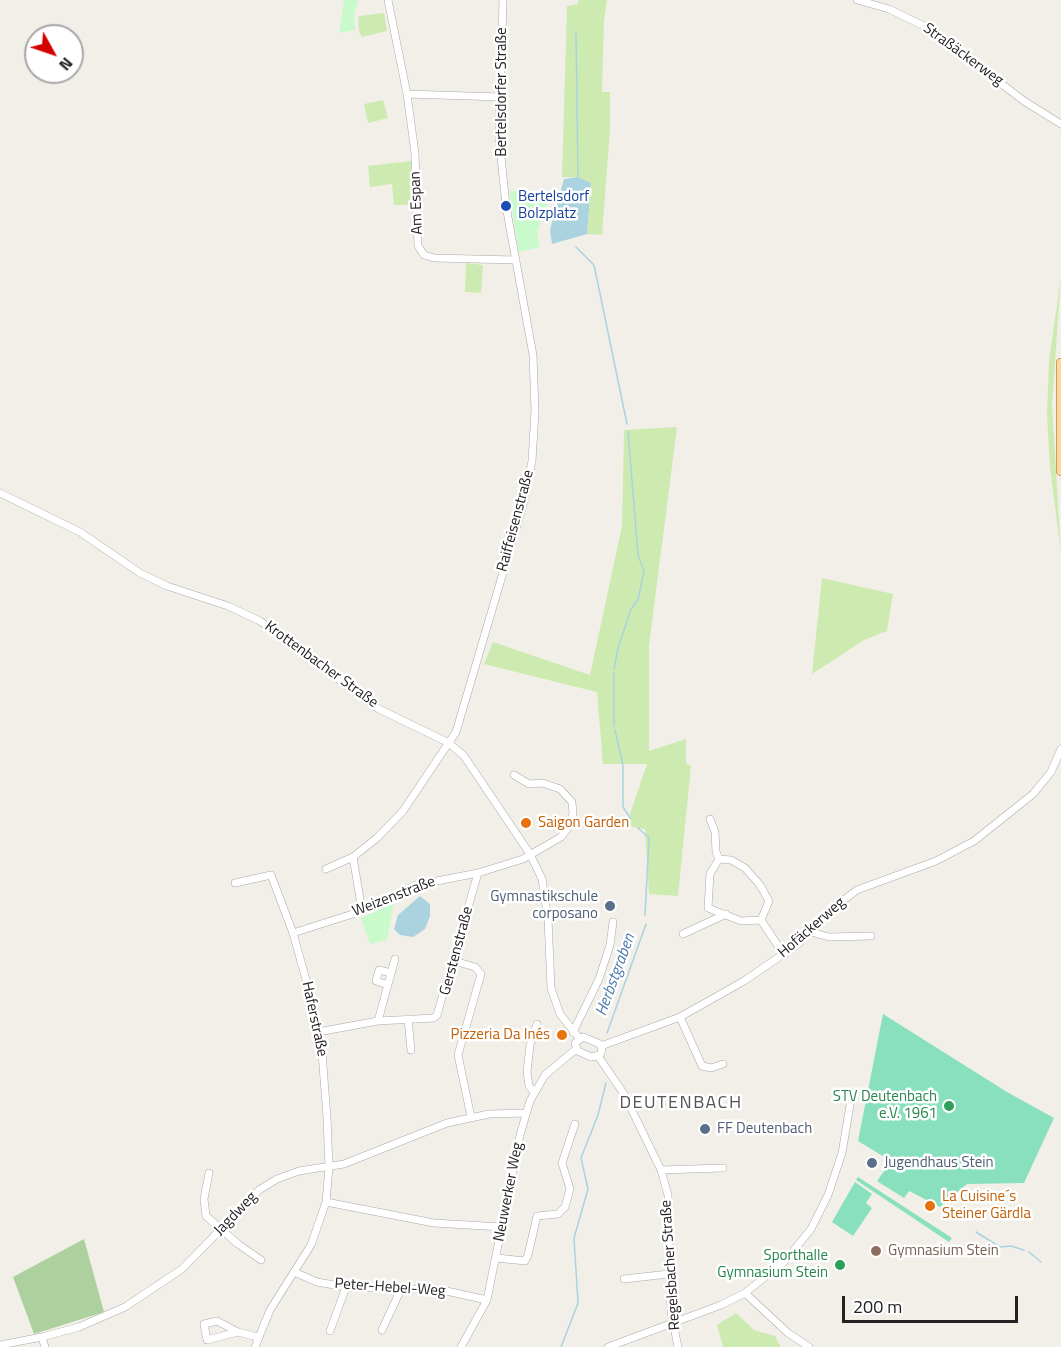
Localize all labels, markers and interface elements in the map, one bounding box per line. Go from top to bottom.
street label: Straßäckerweg [919,20,1007,90]
north arrow [24,24,84,84]
street label: Bertelsdorfer Straße [493,27,511,157]
text: N [53,52,79,76]
street label: Am Espan [407,171,427,235]
place label: Bertelsdorf Bolzplatz [518,188,589,223]
marker: Bertelsdorf Bolzplatz [499,199,513,213]
street label: Raiffeisenstraße [494,468,538,574]
street label: Krottenbacher Straße [261,618,381,712]
place label: Saigon Garden [538,814,629,832]
marker: Saigon Garden [519,816,533,830]
street label: Weizenstraße [350,873,438,921]
place label: Gymnastikschule corposano [490,888,598,923]
street label: Hofäckerweg [775,894,849,962]
marker: Gymnastikschule corposano [603,899,617,913]
street label: Gerstenstraße [437,905,477,997]
water label: Herbstgraben [592,931,640,1019]
street label: Haferstraße [297,980,331,1058]
place label: Pizzeria Da Inés [451,1026,550,1044]
marker: Pizzeria Da Inés [555,1028,569,1042]
place label: STV Deutenbach e.V. 1961 [833,1088,937,1123]
district label: DEUTENBACH [619,1093,743,1115]
marker: STV Deutenbach e.V. 1961 [942,1099,956,1113]
place label: FF Deutenbach [717,1120,812,1138]
marker: FF Deutenbach [698,1122,712,1136]
street label: Neuwerker Weg [491,1141,527,1243]
place label: Jugendhaus Stein [884,1154,994,1172]
marker: Jugendhaus Stein [865,1156,879,1170]
street label: Jagdweg [211,1188,261,1240]
place label: La Cuisine´s Steiner Gärdla [942,1188,1031,1223]
street label: Regelsbacher Straße [657,1199,685,1331]
marker: La Cuisine´s Steiner Gärdla [923,1199,937,1213]
place label: Gymnasium Stein [888,1242,999,1260]
marker: Gymnasium Stein [869,1244,883,1258]
place label: Sporthalle Gymnasium Stein [717,1247,828,1282]
marker: Sporthalle Gymnasium Stein [833,1258,847,1272]
street label: Peter-Hebel-Weg [334,1275,446,1301]
scale bar [845,1284,1020,1322]
text: 200 m [853,1293,902,1320]

